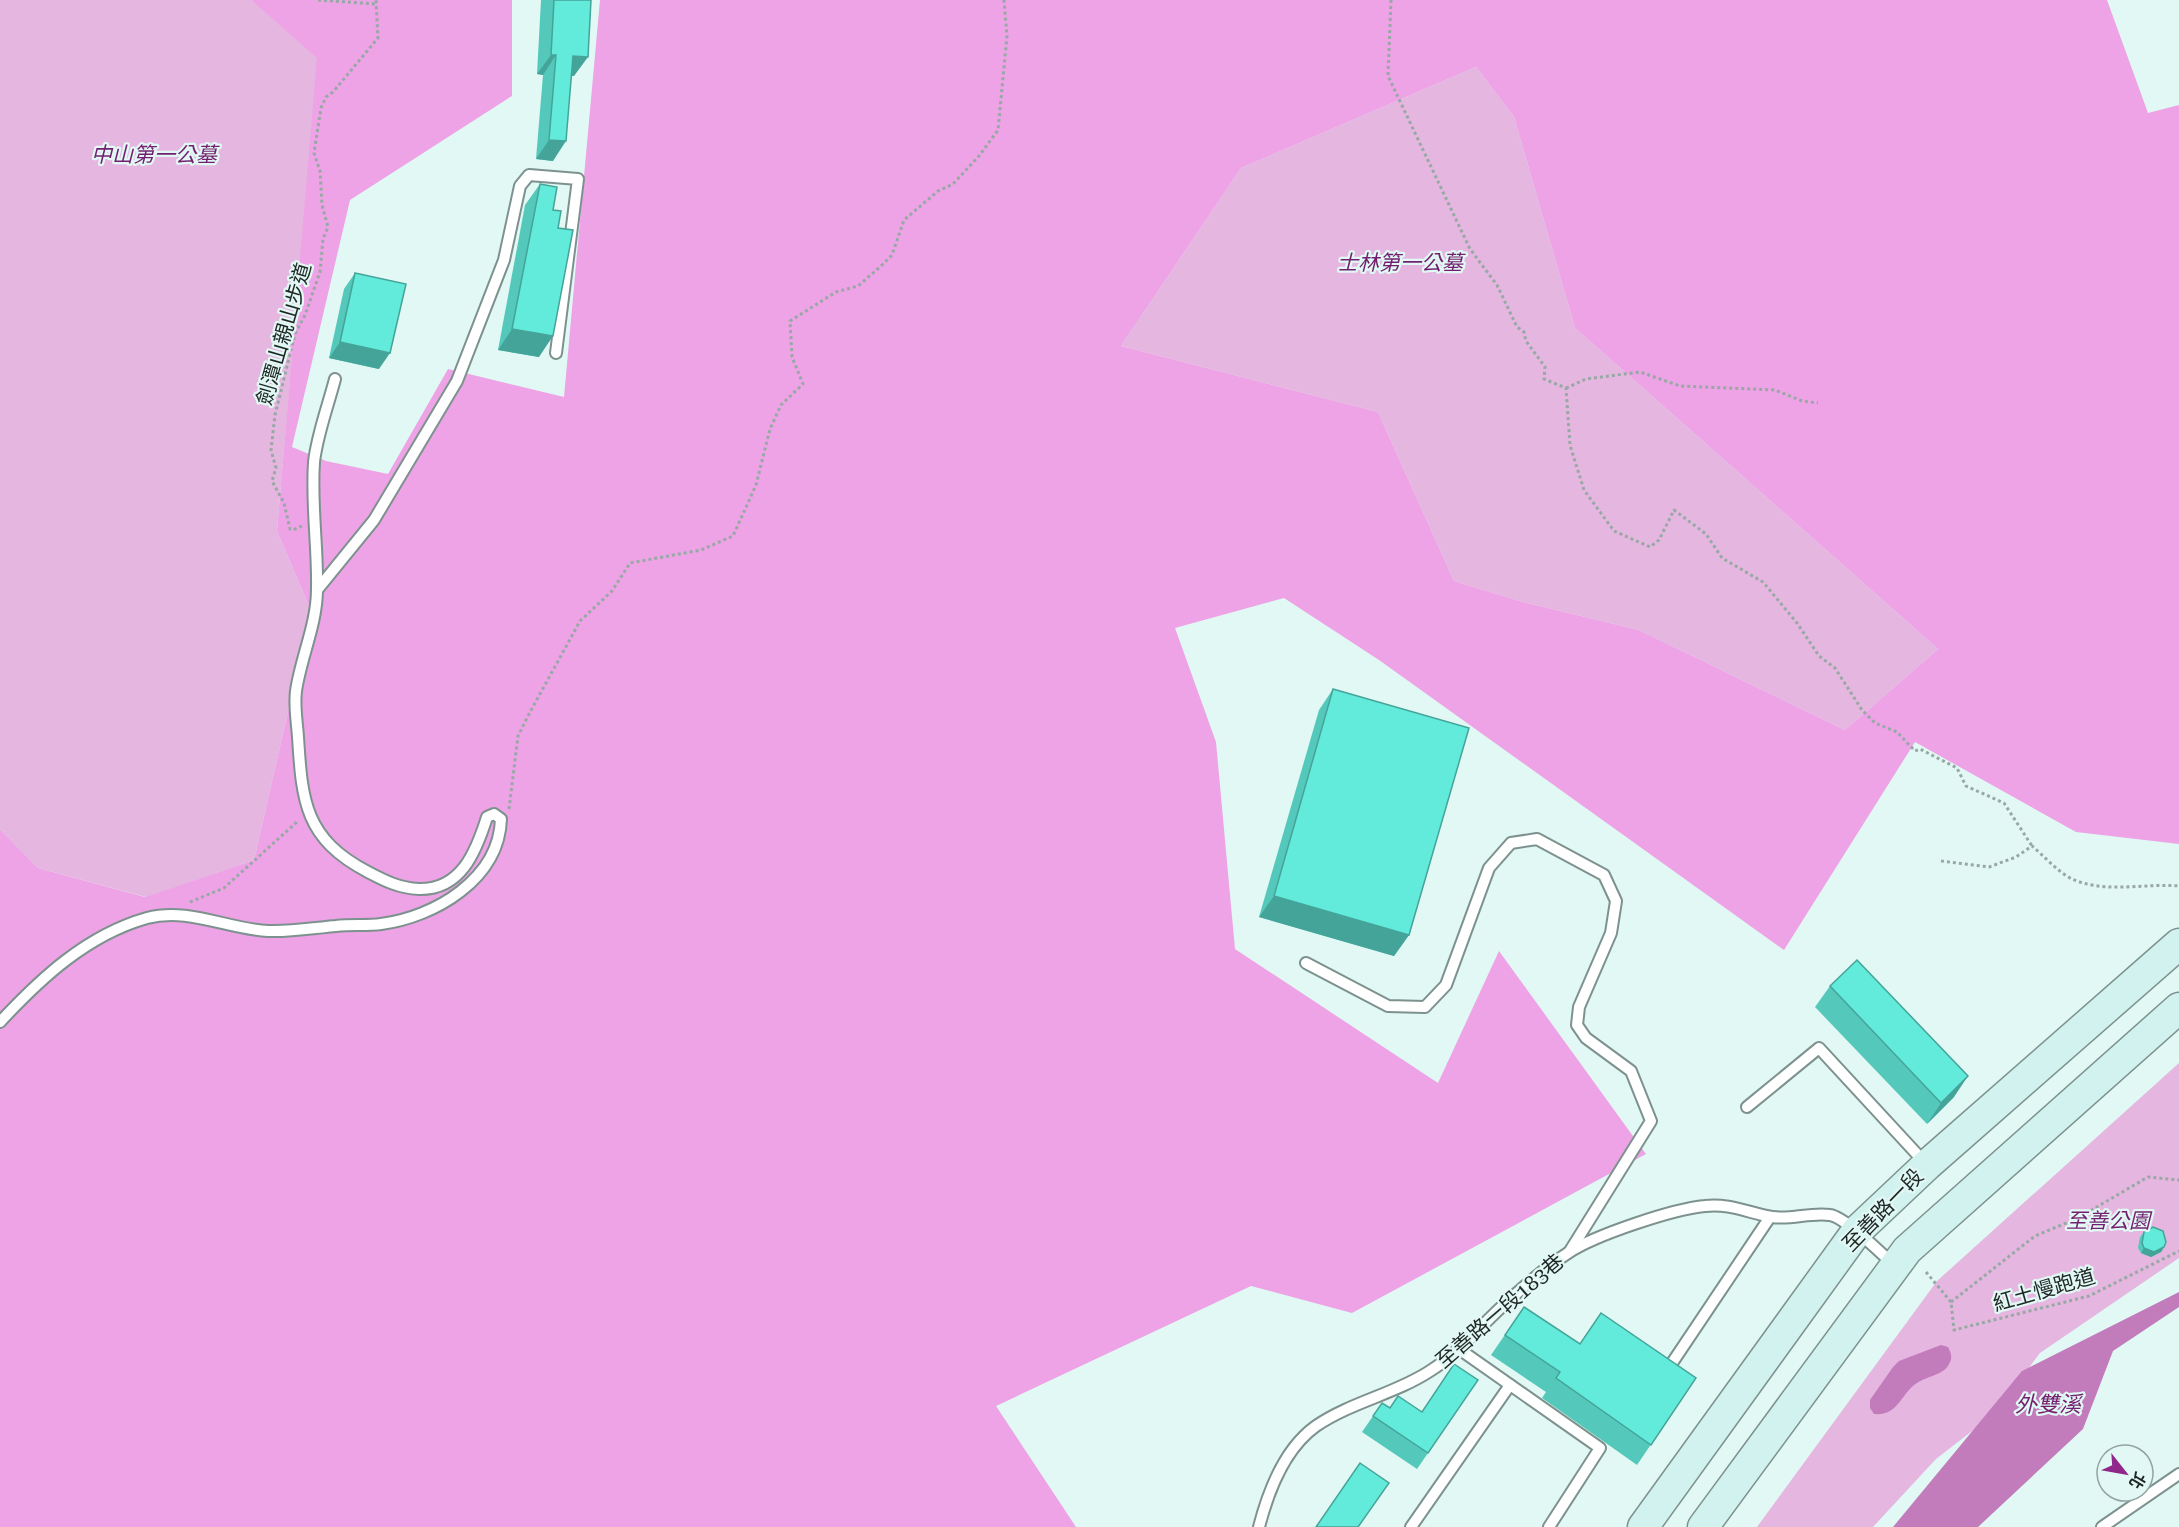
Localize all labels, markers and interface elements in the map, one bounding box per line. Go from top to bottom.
park label: 中山第一公墓 [91,143,220,167]
park label: 士林第一公墓 [1337,251,1466,275]
street label: 劍潭山親山步道 [252,260,316,408]
street label: 至善路一段 [1838,1164,1928,1256]
park label: 至善公園 [2066,1209,2153,1233]
street label: 至善路一段183巷 [1431,1249,1569,1373]
street label: 紅土慢跑道 [1990,1264,2098,1316]
water label: 外雙溪 [2015,1392,2084,1417]
north arrow [2095,1443,2155,1503]
text: 北 [2125,1469,2150,1492]

